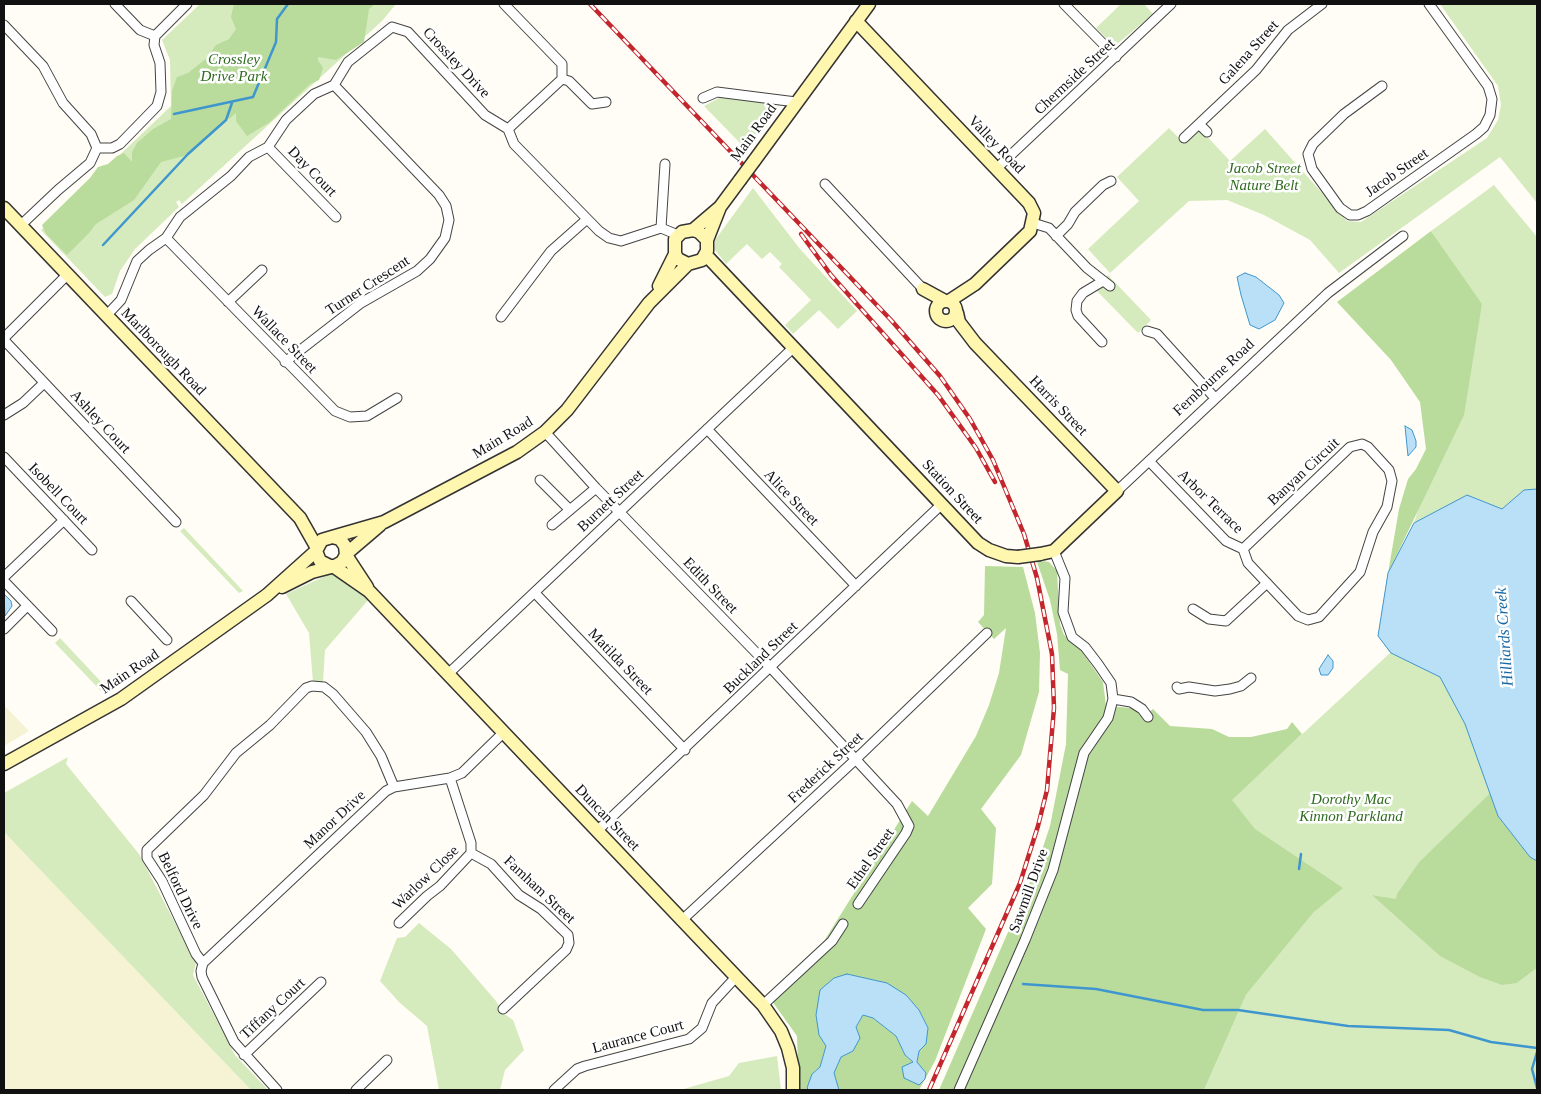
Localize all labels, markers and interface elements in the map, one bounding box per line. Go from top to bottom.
street label: Galena Street [1215,17,1283,89]
street label: Crossley Drive [419,24,493,102]
street label: Chermside Street [1031,35,1119,119]
park label: Crossley Drive Park [200,51,268,86]
street label: Main Road [727,101,781,165]
street label: Valley Road [964,112,1028,178]
street label: Day Court [284,143,340,201]
street label: Jacob Street [1362,145,1432,201]
park label: Jacob Street Nature Belt [1227,160,1301,195]
street label: Turner Crescent [323,252,413,320]
street label: Wallace Street [247,303,321,377]
street label: Marlborough Road [117,305,209,399]
street label: Fernbourne Road [1170,336,1258,420]
street label: Harris Street [1025,372,1091,440]
street label: Ashley Court [66,386,134,458]
street label: Main Road [470,413,536,463]
street label: Banyan Circuit [1265,434,1343,510]
street label: Station Street [918,456,986,528]
street label: Isobell Court [24,459,92,529]
street label: Burnett Street [574,466,648,536]
street label: Alice Street [760,466,822,530]
street label: Arbor Terrace [1173,466,1247,538]
street label: Edith Street [679,554,741,618]
water label: Hilliards Creek [1492,587,1518,687]
street label: Buckland Street [720,618,802,698]
street label: Matilda Street [584,625,656,699]
street label: Main Road [97,646,163,698]
street label: Frederick Street [785,729,867,807]
street label: Duncan Street [571,781,643,855]
street label: Manor Drive [300,787,370,853]
park label: Dorothy Mac Kinnon Parkland [1299,791,1403,826]
street label: Ethel Street [843,825,899,893]
street label: Warlow Close [389,842,463,914]
street label: Sawmill Drive [1006,847,1052,935]
street label: Belford Drive [154,849,206,933]
street label: Famham Street [500,852,578,928]
street label: Tiffany Court [237,974,309,1044]
street label: Laurance Court [590,1016,686,1058]

